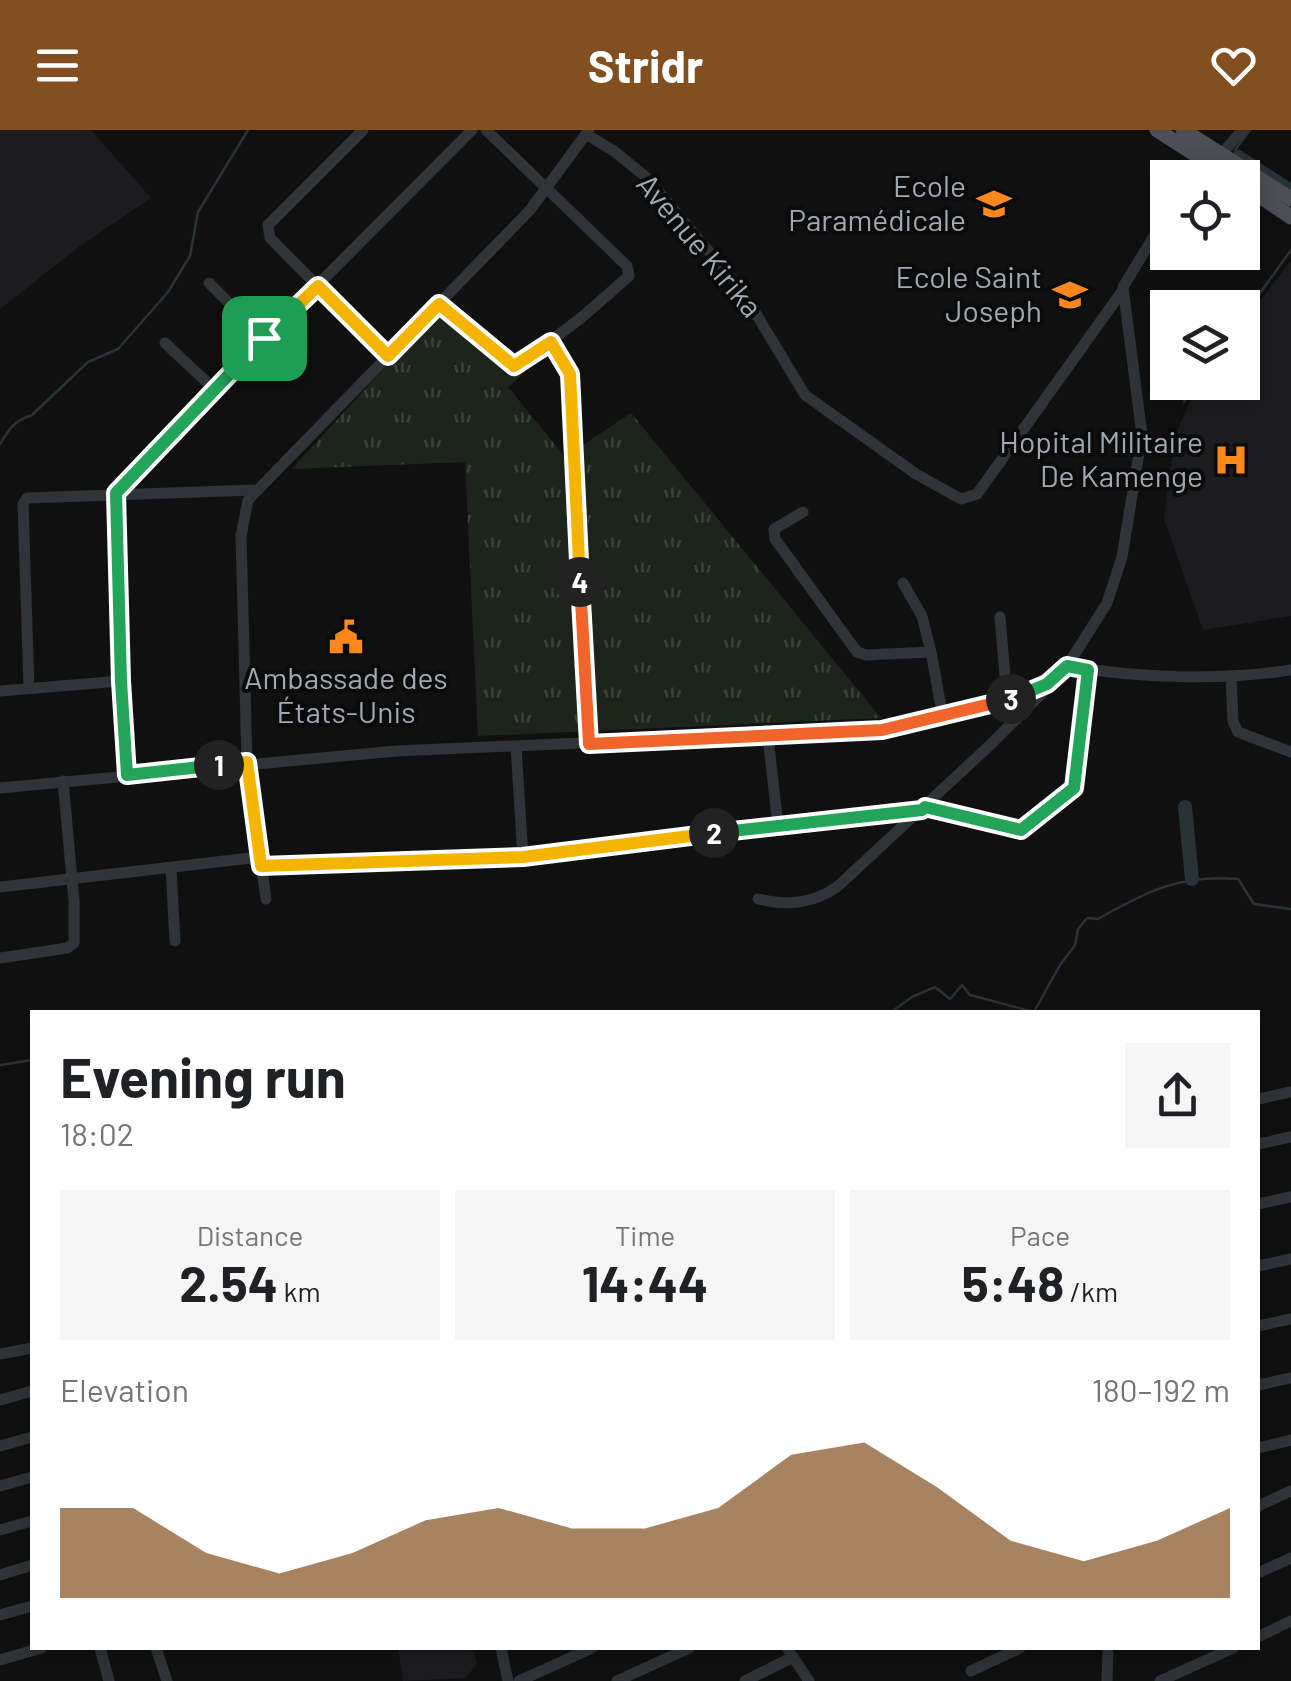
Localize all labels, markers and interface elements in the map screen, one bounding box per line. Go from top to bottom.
icon: menu [30,38,85,93]
text: Stridr [588,38,703,92]
icon: heart [1206,38,1261,93]
map controls [1150,160,1260,400]
button: locate [1150,160,1260,270]
street label: Avenue Kirika [630,166,771,324]
place label: Ecole Paramédicale [788,167,966,237]
school or university icon: Ecole Paramédicale [975,185,1013,223]
place label: Ecole Saint Joseph [896,258,1042,328]
school or university icon: Ecole Saint Joseph [1051,276,1089,314]
button: layers [1150,290,1260,400]
pin [222,296,307,381]
icon: arrive [237,311,292,366]
place label: Hopital Militaire De Kamenge [999,423,1203,493]
hospital icon: Hopital Militaire De Kamenge [1212,441,1250,479]
pin: 4 [555,557,605,607]
text: 4 [572,565,588,599]
public building icon: Ambassade des États-Unis [327,618,365,656]
place label: Ambassade des États-Unis [244,659,448,729]
pin: 3 [986,674,1036,724]
text: 3 [1003,682,1019,716]
pin: 1 [194,740,244,790]
text: 1 [214,748,224,782]
pin: 2 [689,808,739,858]
text: 2 [706,816,722,850]
text: Evening run [60,1043,346,1109]
button: share [1125,1043,1230,1148]
text: 18:02 [60,1114,134,1152]
text: Distance [197,1218,303,1252]
text: Time [615,1218,675,1252]
text: Pace [1010,1218,1070,1252]
text: 2.54 [179,1252,278,1312]
text: 14:44 [582,1252,708,1312]
text: 5:48 [962,1252,1064,1312]
text: km [278,1274,321,1308]
text: /km [1064,1274,1118,1308]
text: Elevation [60,1370,189,1408]
text: 180–192 m [1092,1370,1230,1408]

